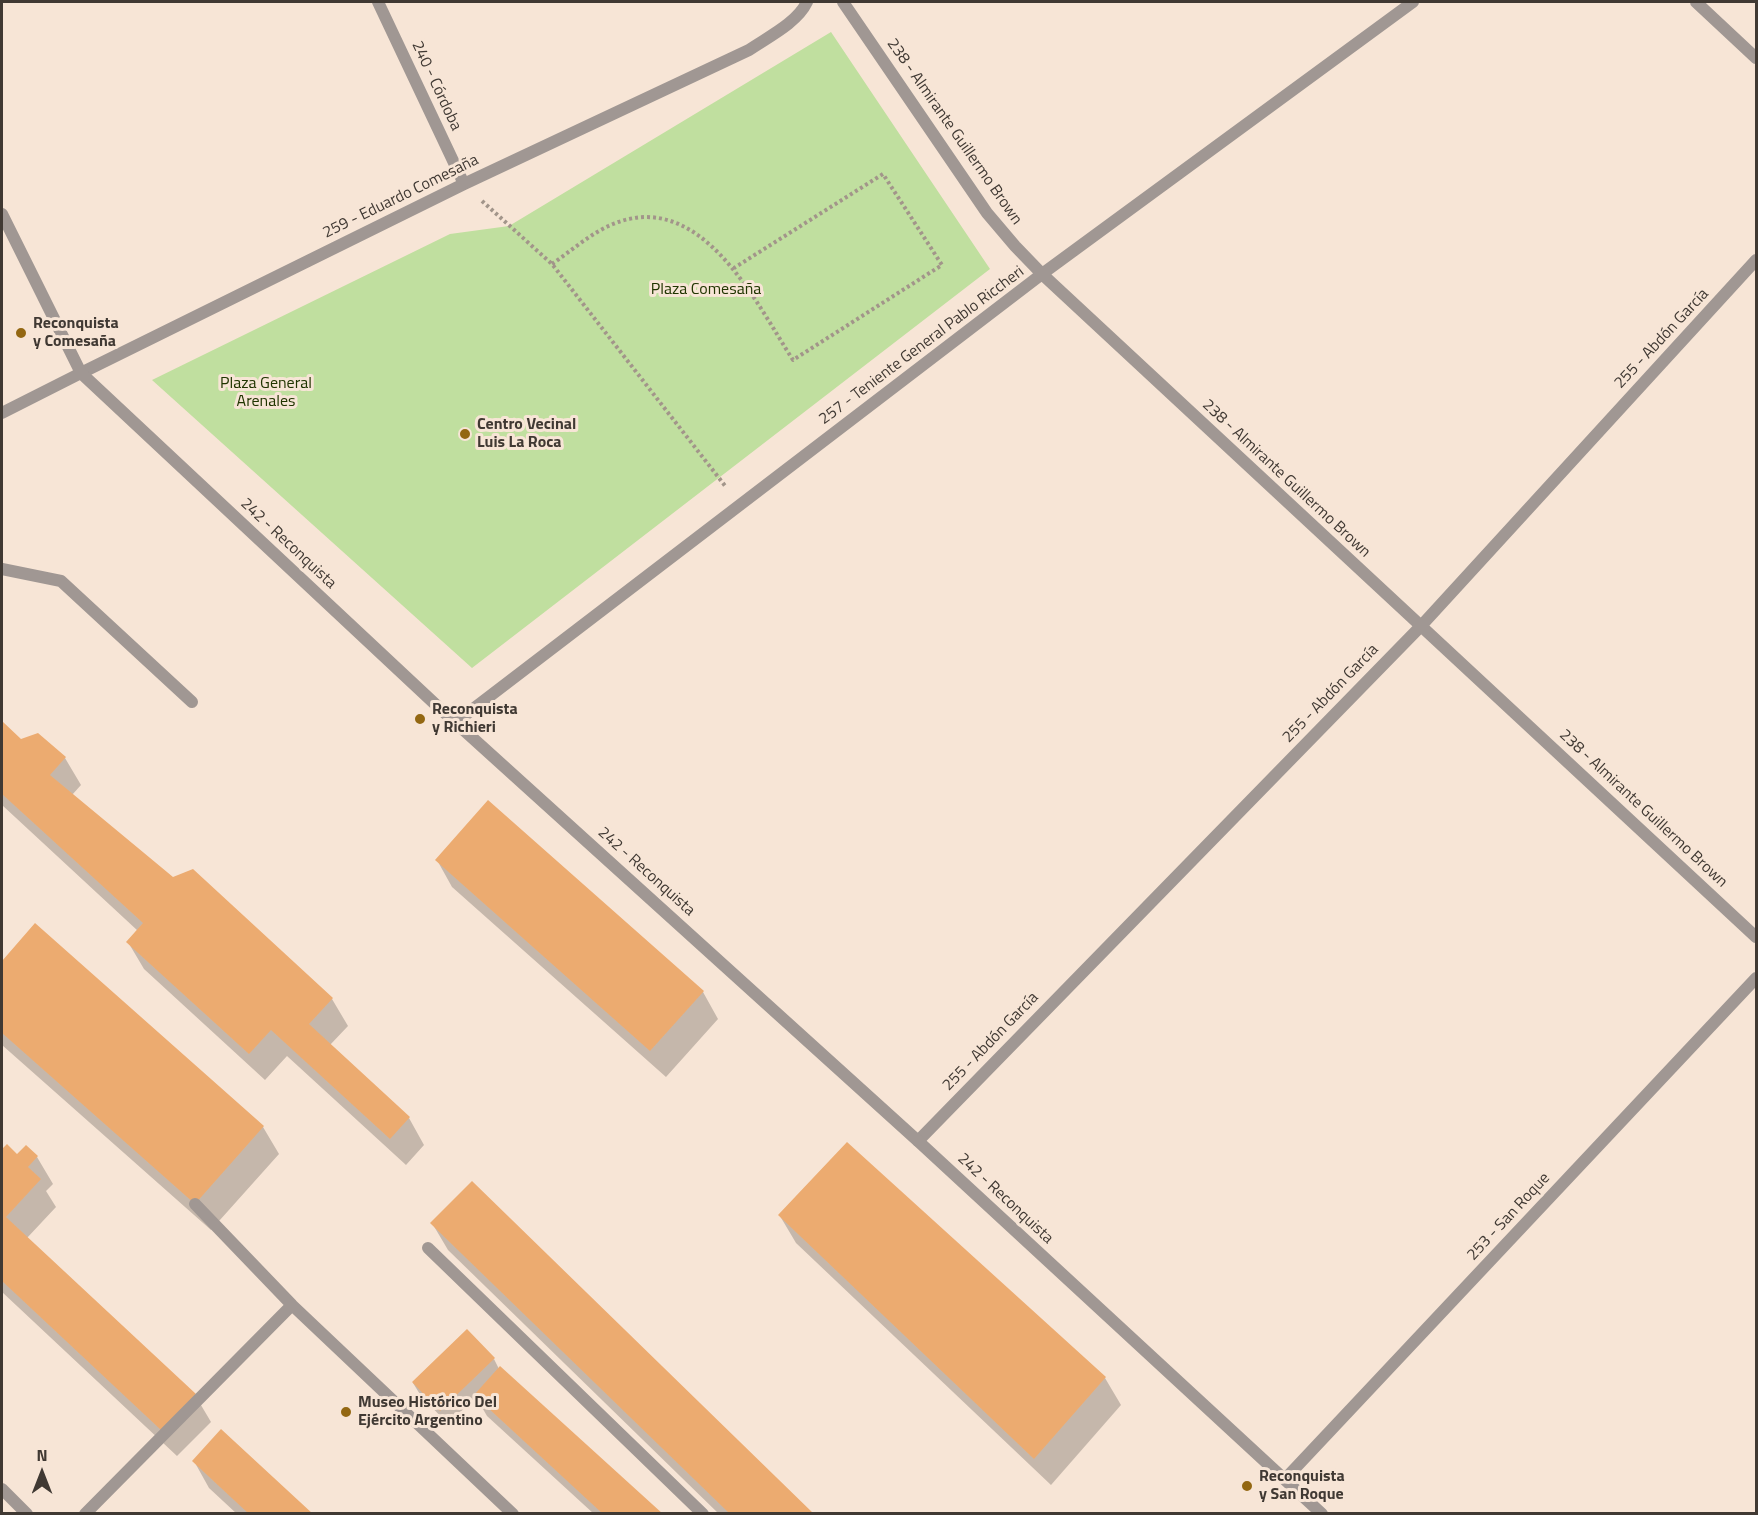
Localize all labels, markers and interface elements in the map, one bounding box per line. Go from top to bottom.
street label: 238 - Almirante Guillermo Brown [882,35,1026,229]
street label: 240 - Córdoba [407,38,465,134]
street label: 259 - Eduardo Comesaña [320,151,482,243]
street label: 257 - Teniente General Pablo Riccheri [816,263,1028,429]
park label: Plaza Comesaña [651,280,761,300]
street label: 255 - Abdón García [1611,285,1713,393]
place label: Reconquista y Comesaña [33,314,119,352]
marker: Reconquista y Comesaña [14,326,28,340]
park label: Plaza General Arenales [220,374,312,412]
street label: 238 - Almirante Guillermo Brown [1198,396,1374,562]
place label: Centro Vecinal Luis La Roca [477,415,576,453]
marker: Centro Vecinal Luis La Roca [458,427,472,441]
street label: 242 - Reconquista [236,495,340,593]
street label: 255 - Abdón García [1279,641,1383,747]
place label: Reconquista y Richieri [432,700,518,738]
marker: Reconquista y Richieri [413,712,427,726]
street label: 238 - Almirante Guillermo Brown [1555,726,1731,892]
street label: 242 - Reconquista [593,823,699,921]
street label: 255 - Abdón García [939,989,1043,1095]
street label: 242 - Reconquista [953,1150,1057,1248]
street label: 253 - San Roque [1463,1169,1555,1265]
place label: Museo Histórico Del Ejército Argentino [358,1393,497,1431]
marker: Museo Histórico Del Ejército Argentino [339,1405,353,1419]
north arrow [12,1443,72,1503]
text: N [36,1443,48,1467]
place label: Reconquista y San Roque [1259,1467,1345,1505]
marker: Reconquista y San Roque [1240,1479,1254,1493]

